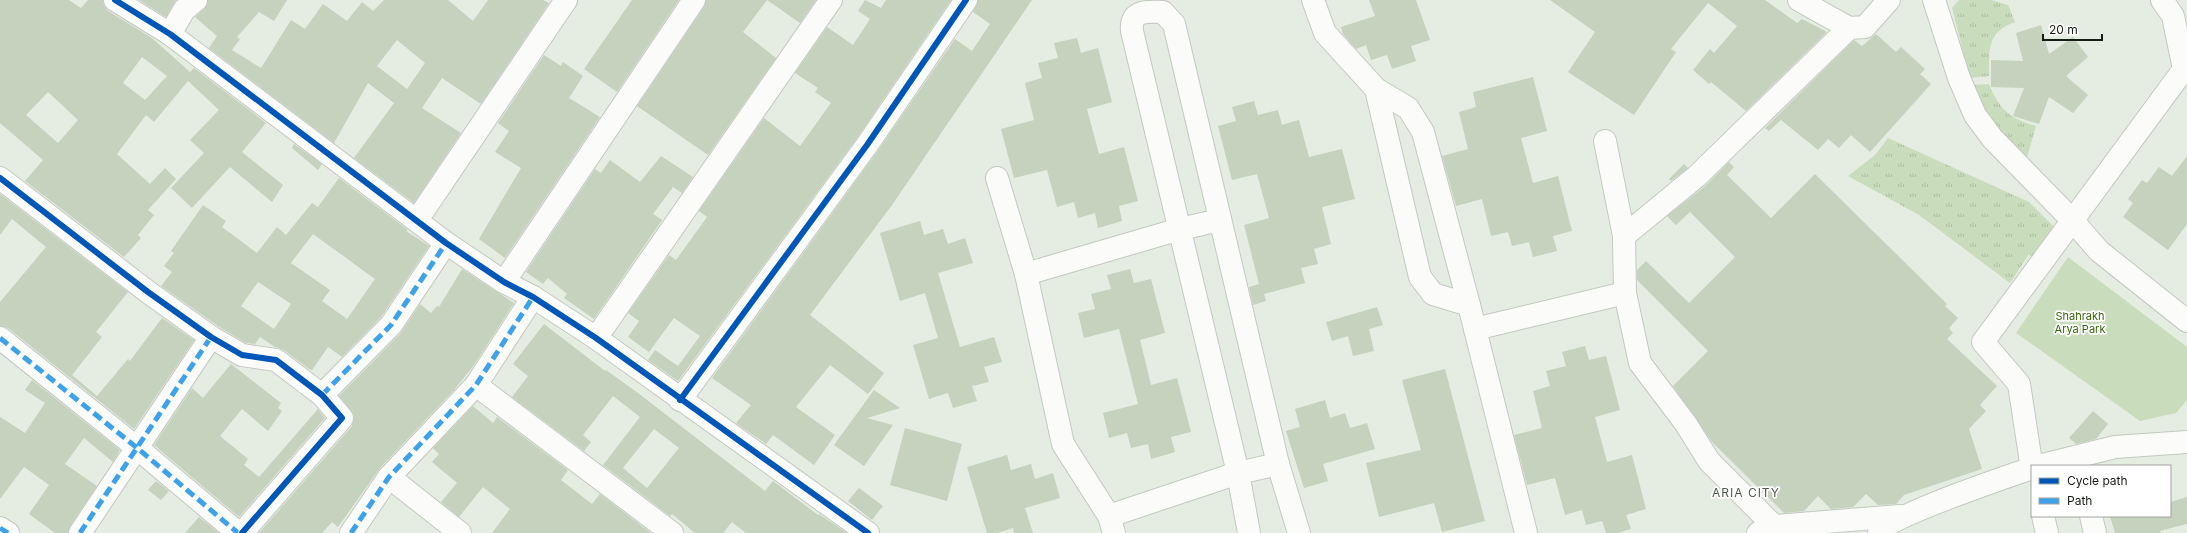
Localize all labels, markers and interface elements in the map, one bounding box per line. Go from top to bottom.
scale bar [2043,16,2102,42]
text: 20 m [2049,22,2078,37]
park label: Shahrakh Arya Park [2055,309,2105,336]
legend [2031,465,2171,517]
text: Cycle path [2067,473,2128,488]
district label: ARIA CITY [1712,485,1780,500]
text: Path [2067,493,2092,508]

